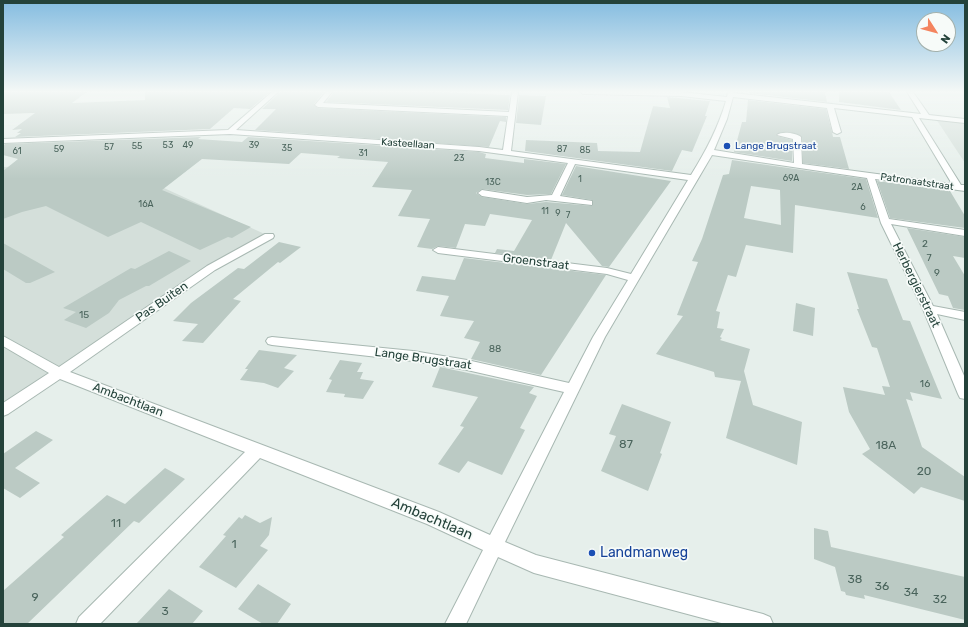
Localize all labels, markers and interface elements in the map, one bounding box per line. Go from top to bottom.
north arrow [916,12,956,52]
text: N [938,32,953,46]
street label: Kasteellaan [381,136,435,152]
house number: 53 [163,140,173,150]
house number: 49 [183,140,193,150]
house number: 39 [249,140,259,150]
place label: Lange Brugstraat [735,140,816,152]
house number: 55 [132,141,142,151]
marker: Lange Brugstraat [722,141,732,151]
house number: 57 [104,142,114,152]
house number: 35 [282,143,292,153]
house number: 59 [54,144,64,154]
house number: 87 [557,144,567,154]
house number: 85 [579,145,591,155]
house number: 61 [12,146,22,156]
house number: 31 [358,148,368,158]
house number: 23 [454,153,464,163]
street label: Patronaatstraat [880,171,954,193]
house number: 69A [783,173,799,183]
house number: 1 [578,174,582,184]
house number: 13C [485,177,501,187]
house number: 2A [851,182,863,192]
house number: 16A [138,199,154,209]
house number: 6 [860,202,866,212]
house number: 11 [541,206,549,216]
house number: 9 [555,208,561,218]
house number: 7 [566,210,570,220]
house number: 2 [922,238,928,250]
street label: Herbergierstraat [889,240,943,330]
street label: Groenstraat [502,251,570,273]
house number: 7 [926,252,932,264]
house number: 9 [934,267,940,279]
street label: Pas Buiten [133,279,191,325]
house number: 15 [79,309,89,321]
house number: 88 [489,343,501,355]
street label: Lange Brugstraat [374,345,472,373]
house number: 16 [920,378,930,390]
street label: Ambachtlaan [91,380,165,420]
house number: 87 [619,438,633,452]
house number: 18A [876,439,896,453]
house number: 20 [917,465,931,479]
street label: Ambachtlaan [389,494,475,544]
house number: 11 [111,517,121,531]
house number: 1 [231,538,237,552]
place label: Landmanweg [600,545,688,561]
marker: Landmanweg [587,548,597,558]
house number: 38 [848,573,862,587]
house number: 36 [875,580,889,594]
house number: 34 [904,586,918,600]
house number: 9 [31,591,39,605]
house number: 32 [933,593,947,607]
house number: 3 [161,605,169,619]

